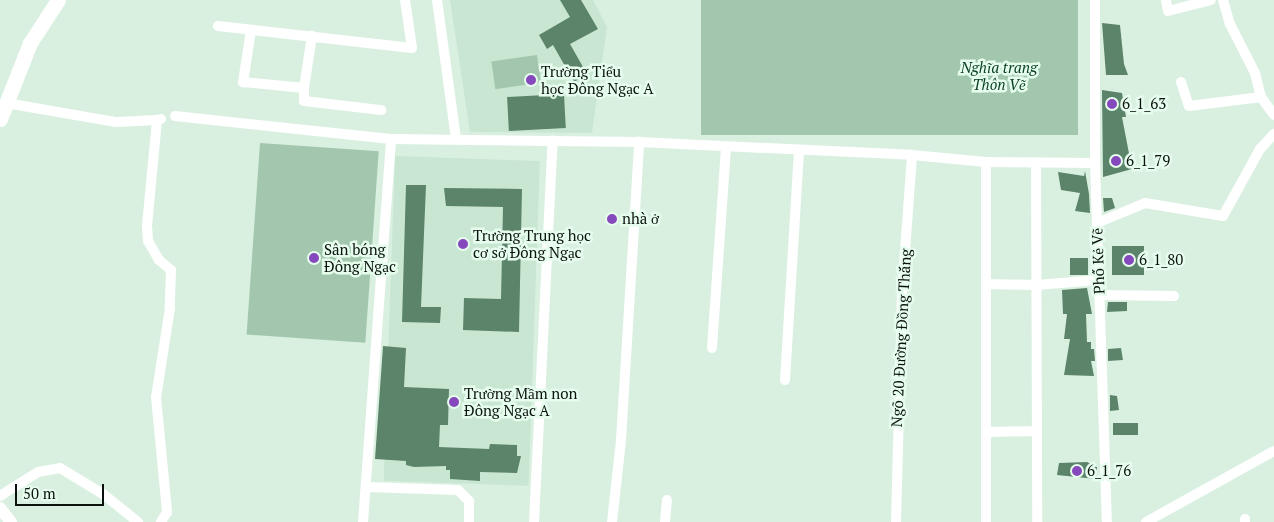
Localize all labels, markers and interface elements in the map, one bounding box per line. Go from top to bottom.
park label: Nghĩa trang Thôn Vẽ [961,58,1037,93]
place label: Trường Tiểu học Đông Ngạc A [541,62,654,97]
marker: Trường Tiểu học Đông Ngạc A [525,74,537,86]
place label: 6_1_63 [1122,95,1166,113]
marker: 6_1_63 [1106,98,1118,110]
place label: 6_1_79 [1126,152,1170,170]
marker: 6_1_79 [1110,155,1122,167]
place label: nhà ở [622,210,659,228]
marker: nhà ở [606,213,618,225]
place label: Trường Trung học cơ sở Đông Ngạc [473,226,591,261]
street label: Phố Kẻ Vẽ [1088,227,1108,295]
marker: Trường Trung học cơ sở Đông Ngạc [457,238,469,250]
place label: Sân bóng Đông Ngạc [324,240,396,275]
street label: Ngõ 20 Đường Đồng Thắng [887,248,915,428]
place label: 6_1_80 [1139,251,1183,269]
marker: Sân bóng Đông Ngạc [308,252,320,264]
marker: 6_1_80 [1123,254,1135,266]
place label: Trường Mầm non Đông Ngạc A [464,384,577,419]
marker: Trường Mầm non Đông Ngạc A [448,396,460,408]
place label: 6_1_76 [1087,462,1131,480]
marker: 6_1_76 [1071,465,1083,477]
scale bar [18,474,106,506]
text: 50 m [23,483,56,503]

